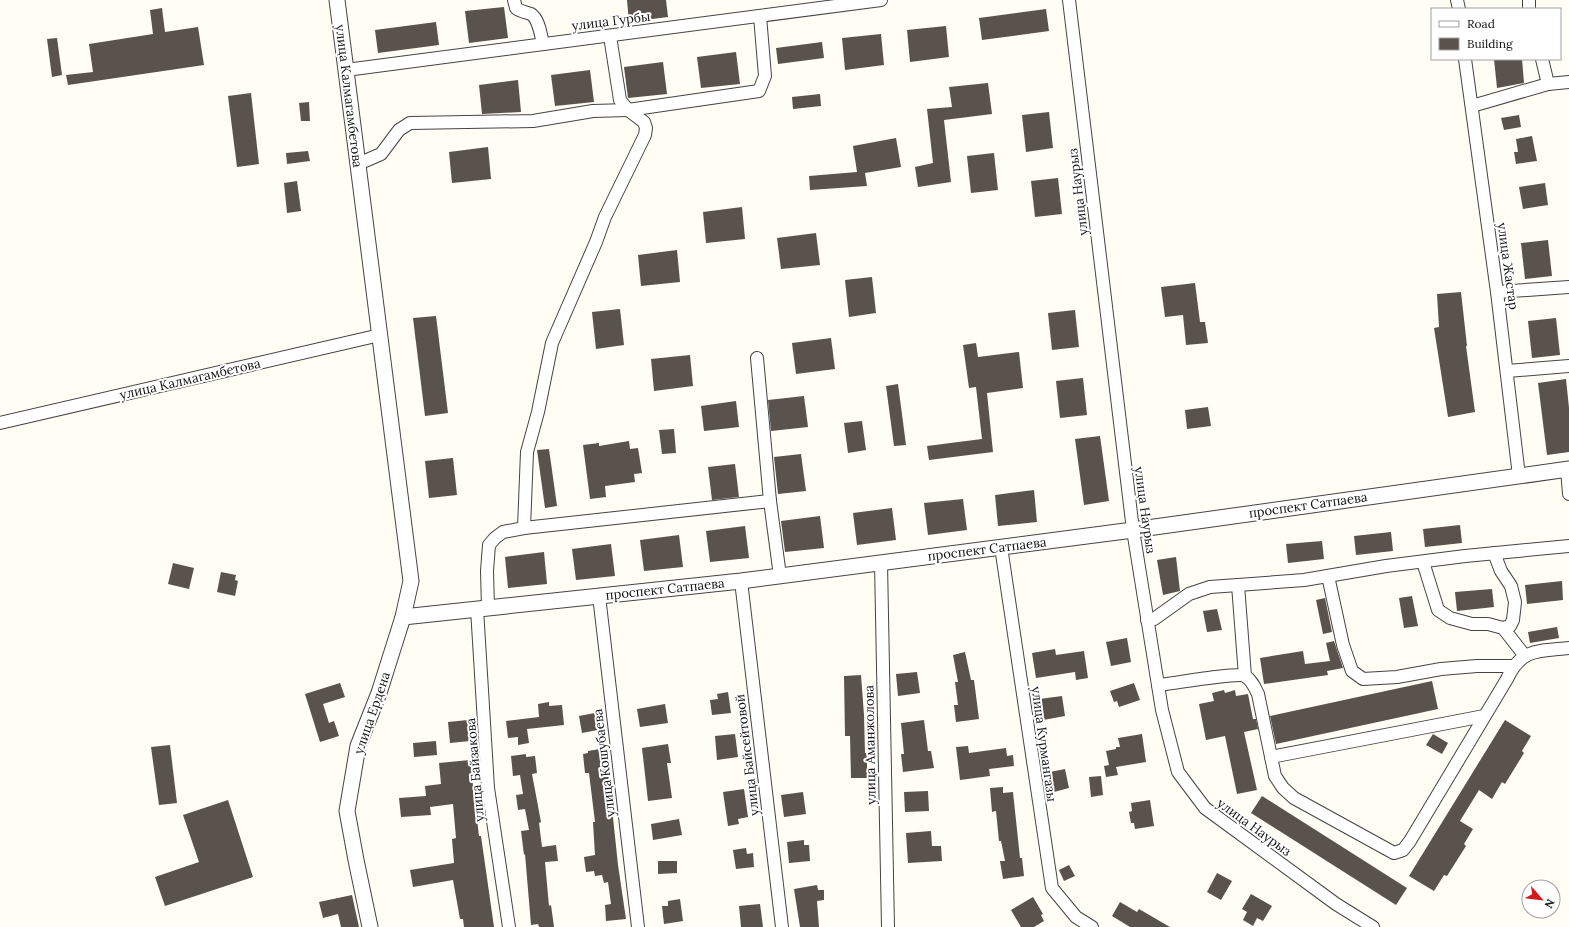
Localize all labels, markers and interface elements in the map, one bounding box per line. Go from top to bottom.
street label: улица Гурбы [571,8,652,34]
legend [1431,8,1561,60]
text: Road [1467,16,1495,31]
street label: улица Калмагамбетова [332,23,366,169]
text: Building [1467,36,1513,51]
street label: улица Наурыз [1064,147,1092,237]
street label: улица Жастар [1493,221,1523,311]
street label: улица Калмагамбетова [118,354,262,403]
street label: улица Наурыз [1130,465,1160,555]
street label: проспект Сатпаева [1248,488,1369,522]
street label: проспект Сатпаева [927,533,1048,565]
street label: проспект Сатпаева [605,574,726,604]
street label: улица Ердена [350,669,394,757]
street label: улица Аманжолова [860,685,880,805]
street label: улица Курмангазы [1027,685,1061,803]
street label: улица Байсейтовой [731,693,763,817]
street label: улица Кошубаева [589,708,619,818]
street label: улица Байзакова [462,717,488,823]
street label: улица Наурыз [1214,794,1294,860]
north arrow [1521,879,1561,919]
text: N [1541,897,1558,911]

